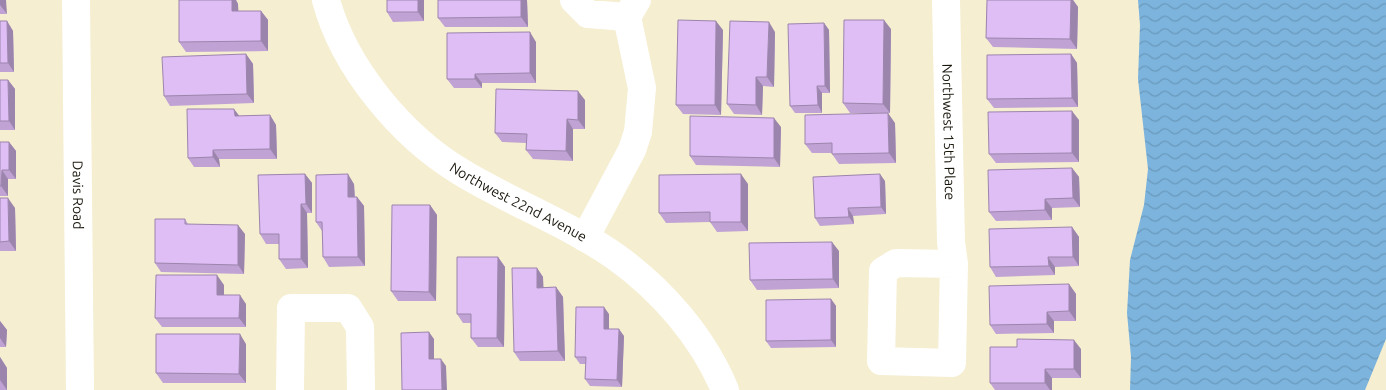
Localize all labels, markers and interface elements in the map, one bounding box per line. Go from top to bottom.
street label: Northwest 15th Place [939,64,958,200]
street label: Northwest 22nd Avenue [447,159,590,245]
street label: Davis Road [70,160,86,230]

